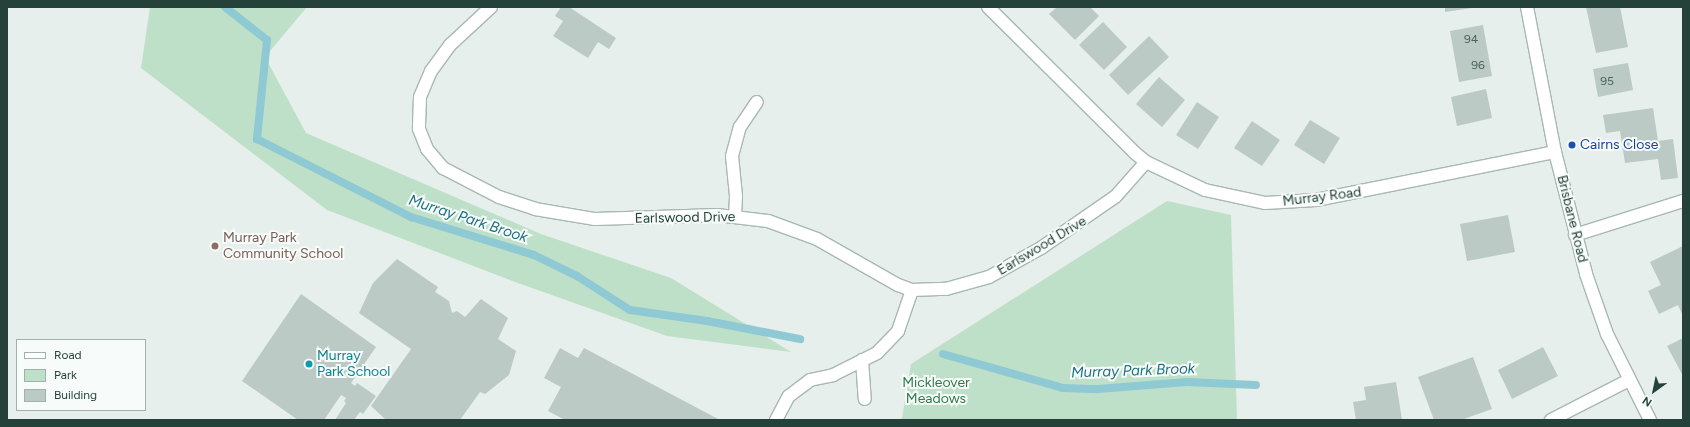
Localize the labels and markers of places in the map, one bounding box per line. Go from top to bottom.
place label: Cairns Close [1580,137,1658,153]
marker: Cairns Close [1567,140,1577,150]
place label: Murray Park Community School [223,230,343,262]
marker: Murray Park Community School [210,241,220,251]
place label: Murray Park School [317,348,390,380]
marker: Murray Park School [304,359,314,369]

